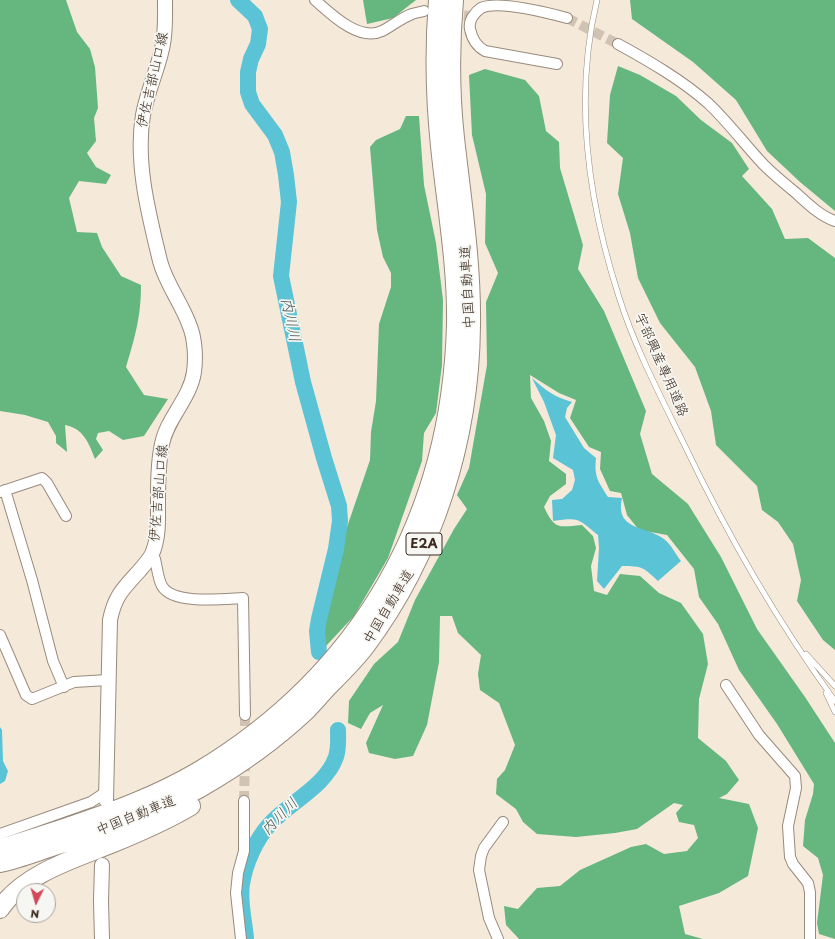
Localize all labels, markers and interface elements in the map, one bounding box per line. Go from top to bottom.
street label: 伊佐吉部山口線 [134,30,172,130]
street label: 中国自動車道 [457,245,479,329]
water label: 内川川 [277,296,303,344]
street label: 宇部興産専用道路 [631,310,691,420]
street label: 伊佐吉部山口線 [146,443,172,543]
road number: E2A [406,533,442,555]
street label: 中国自動車道 [360,567,418,647]
street label: 中国自動車道 [94,792,178,840]
water label: 内川川 [258,795,302,839]
north arrow [16,883,56,923]
text: N [30,906,40,923]

